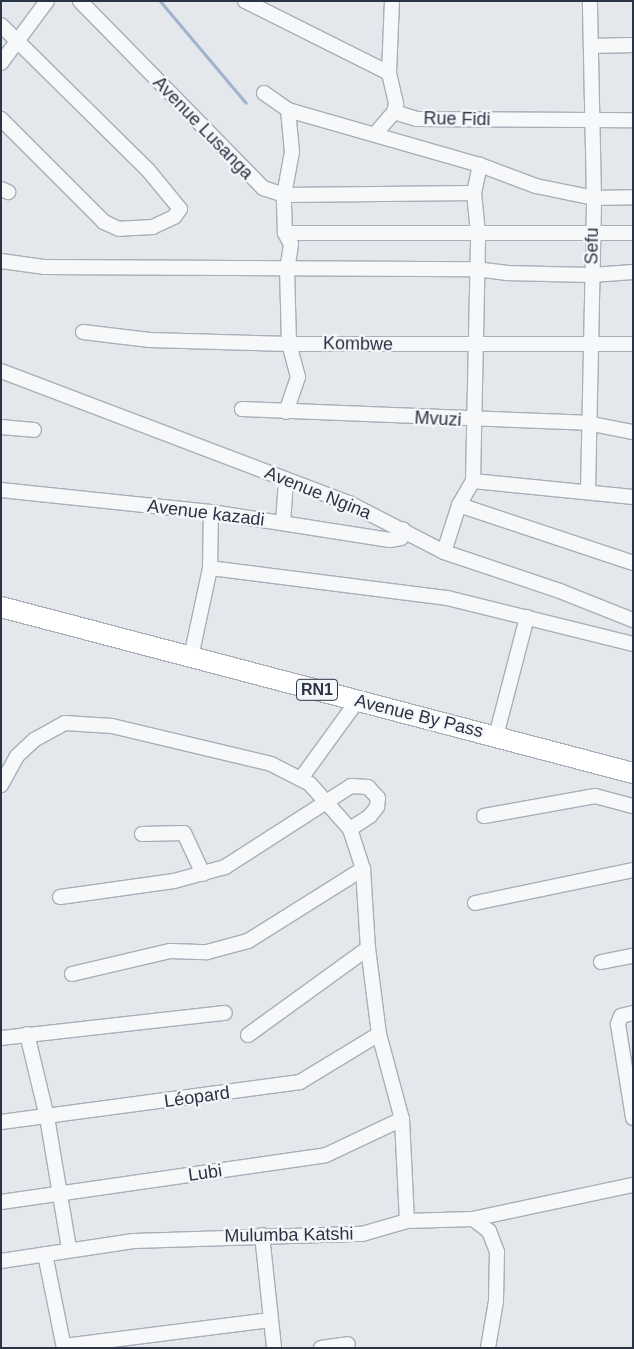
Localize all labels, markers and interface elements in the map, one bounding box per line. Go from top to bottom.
street label: Avenue Lusanga [148,72,258,184]
street label: Rue Fidi [423,108,491,130]
street label: Sefu [581,227,603,265]
street label: Kombwe [323,333,393,355]
street label: Mvuzi [414,407,462,431]
street label: Avenue Ngina [262,462,374,524]
street label: Avenue kazadi [146,495,266,531]
road number: RN1 [296,676,338,704]
street label: Avenue By Pass [352,690,486,742]
street label: Léopard [163,1082,231,1112]
street label: Lubi [187,1160,223,1186]
street label: Mulumba Katshi [224,1223,354,1247]

